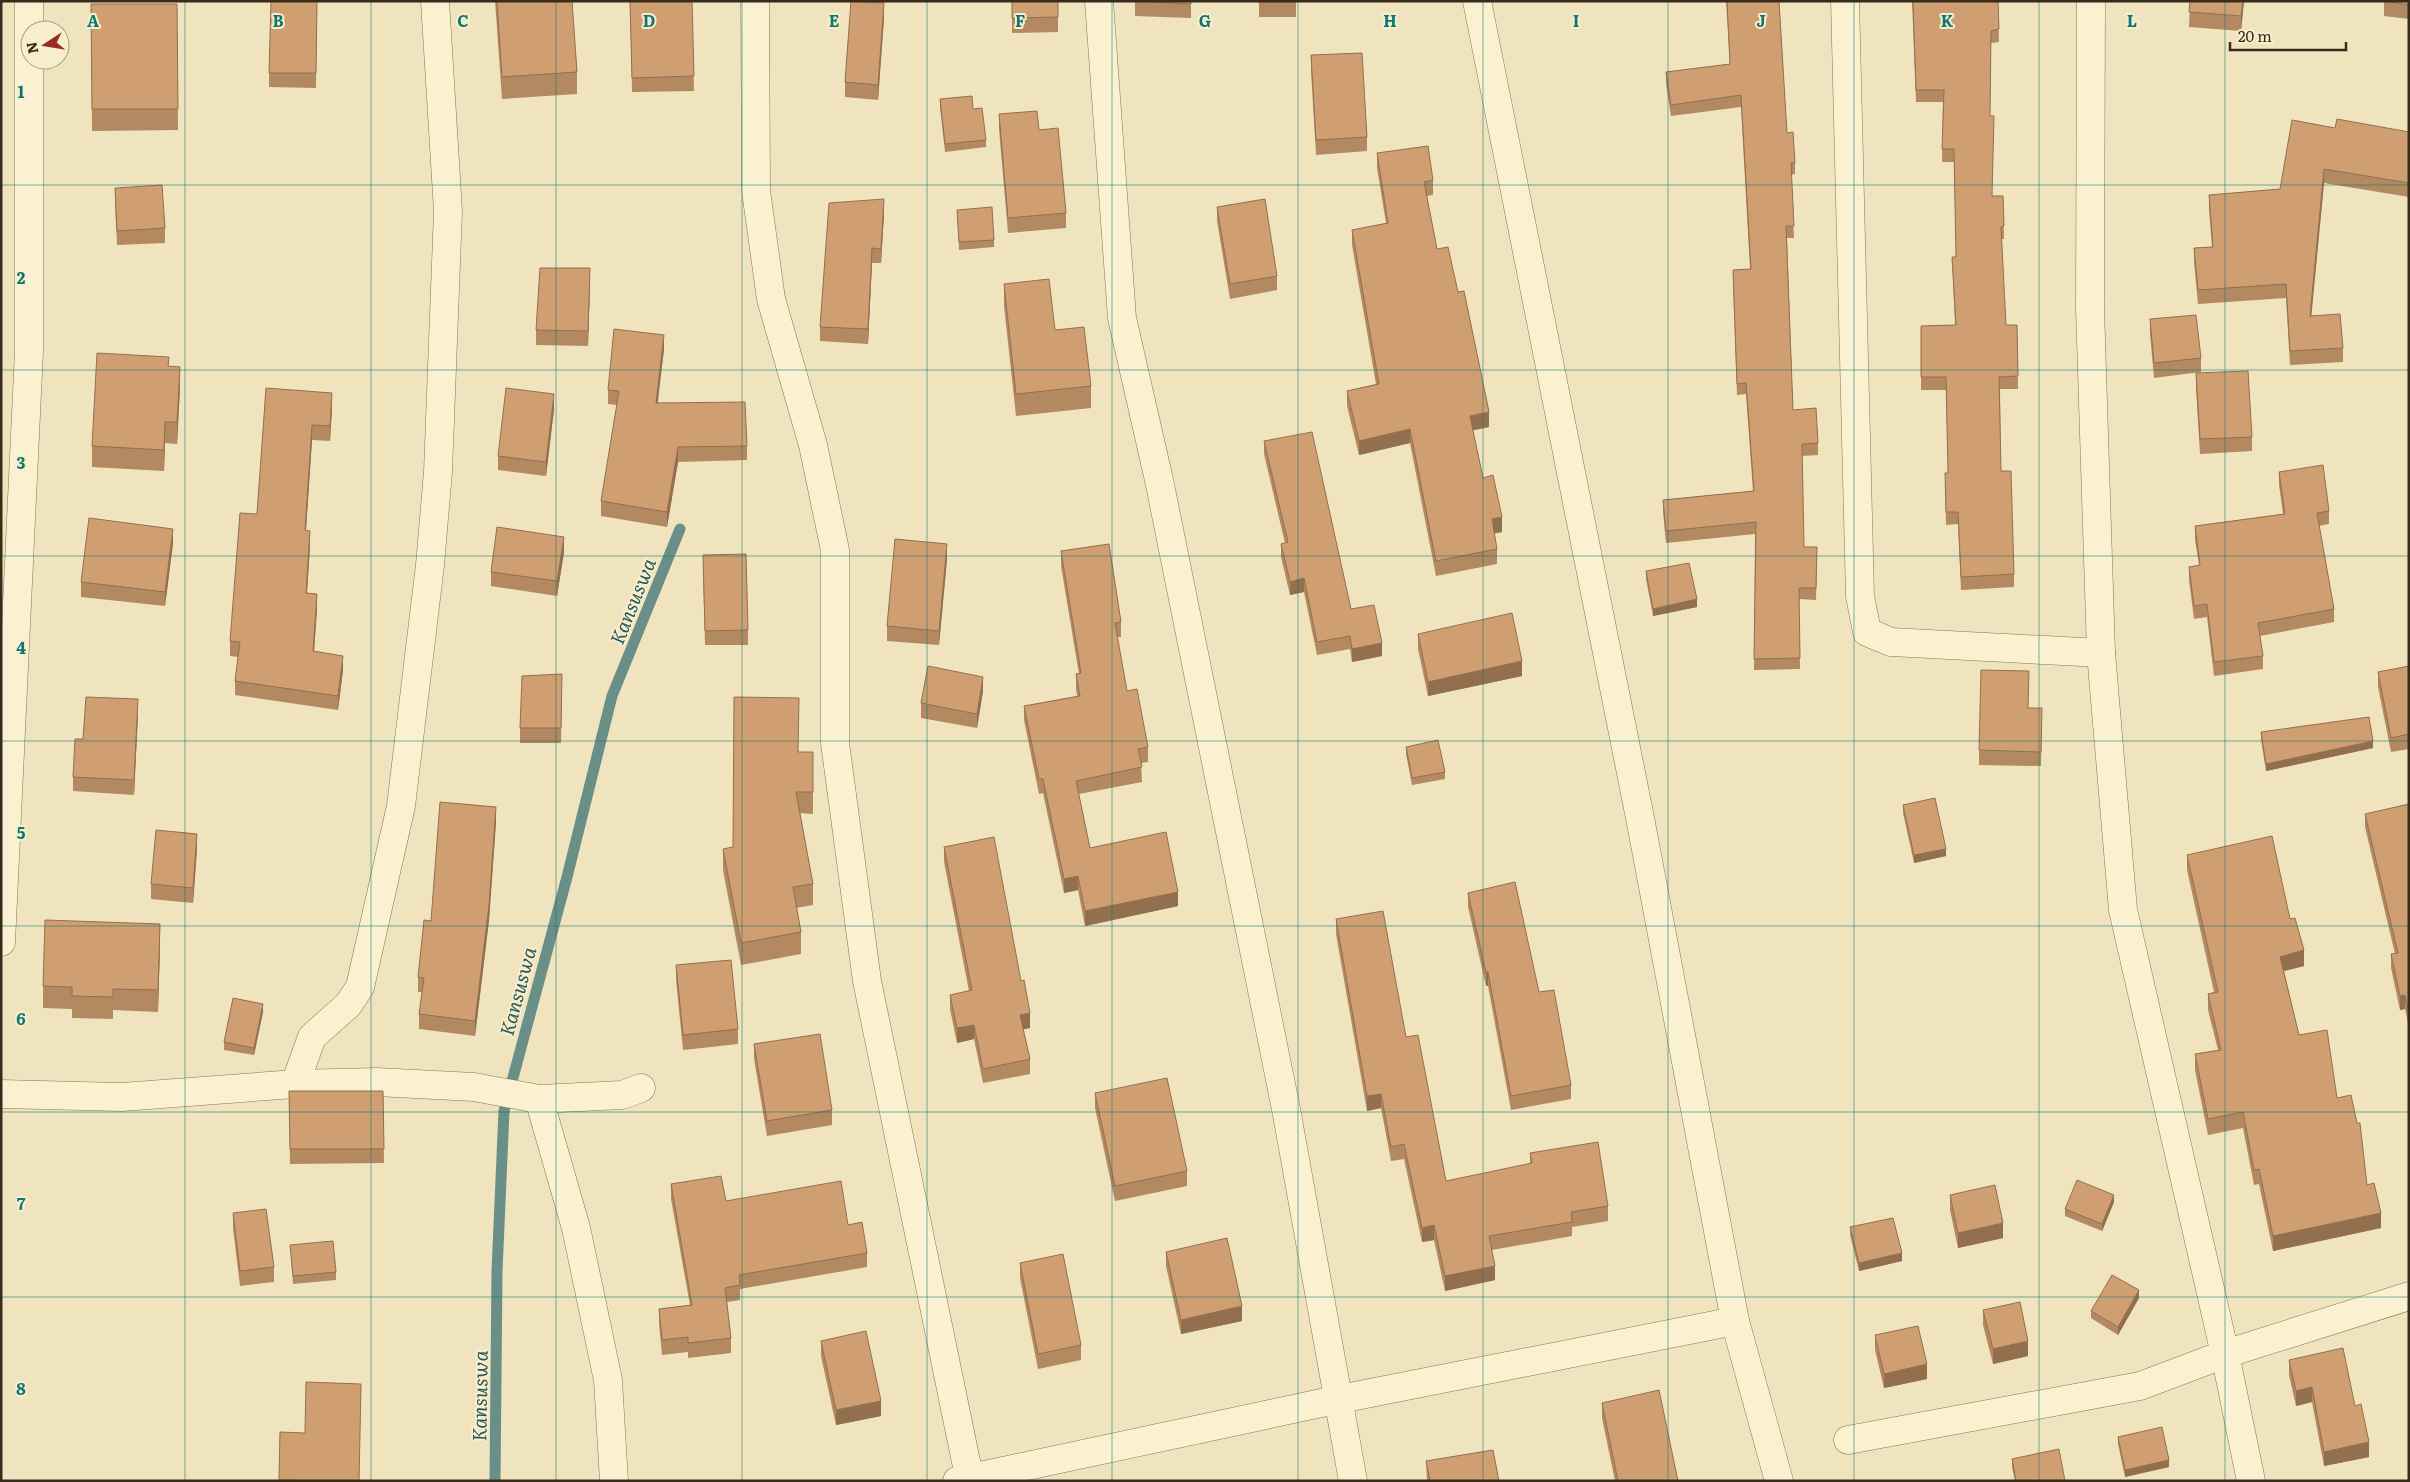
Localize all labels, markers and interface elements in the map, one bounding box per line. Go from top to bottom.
text: A [87,8,99,32]
text: B [272,8,284,32]
text: C [457,8,469,32]
text: D [643,8,655,32]
text: E [829,8,840,32]
text: F [1015,8,1025,32]
text: G [1199,8,1211,32]
text: H [1383,8,1397,32]
text: I [1573,8,1579,32]
text: J [1756,8,1766,32]
text: K [1941,8,1954,32]
text: L [2127,8,2137,32]
north arrow [20,20,70,70]
scale bar [2230,20,2346,52]
text: 20 m [2238,24,2272,47]
text: N [20,40,42,56]
text: 1 [18,79,25,103]
text: 2 [17,265,26,289]
text: 3 [17,450,26,474]
water label: Kansuswa [602,554,662,648]
text: 4 [16,635,26,659]
text: 5 [17,820,26,844]
water label: Kansuswa [492,943,542,1038]
text: 6 [16,1006,26,1030]
text: 7 [17,1191,26,1215]
water label: Kansuswa [464,1350,494,1442]
text: 8 [16,1376,26,1400]

